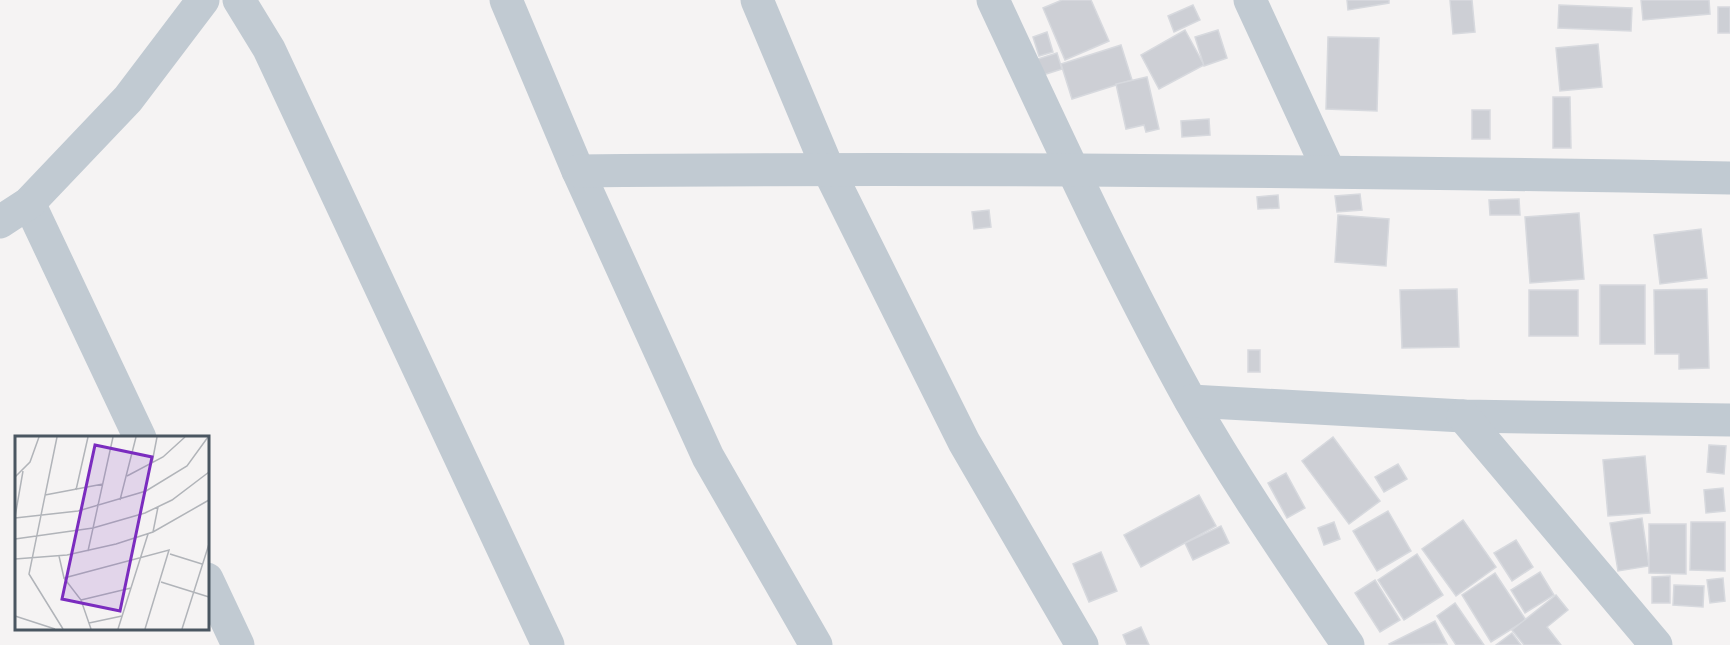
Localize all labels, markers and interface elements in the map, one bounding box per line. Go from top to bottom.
inset map [15,436,208,630]

